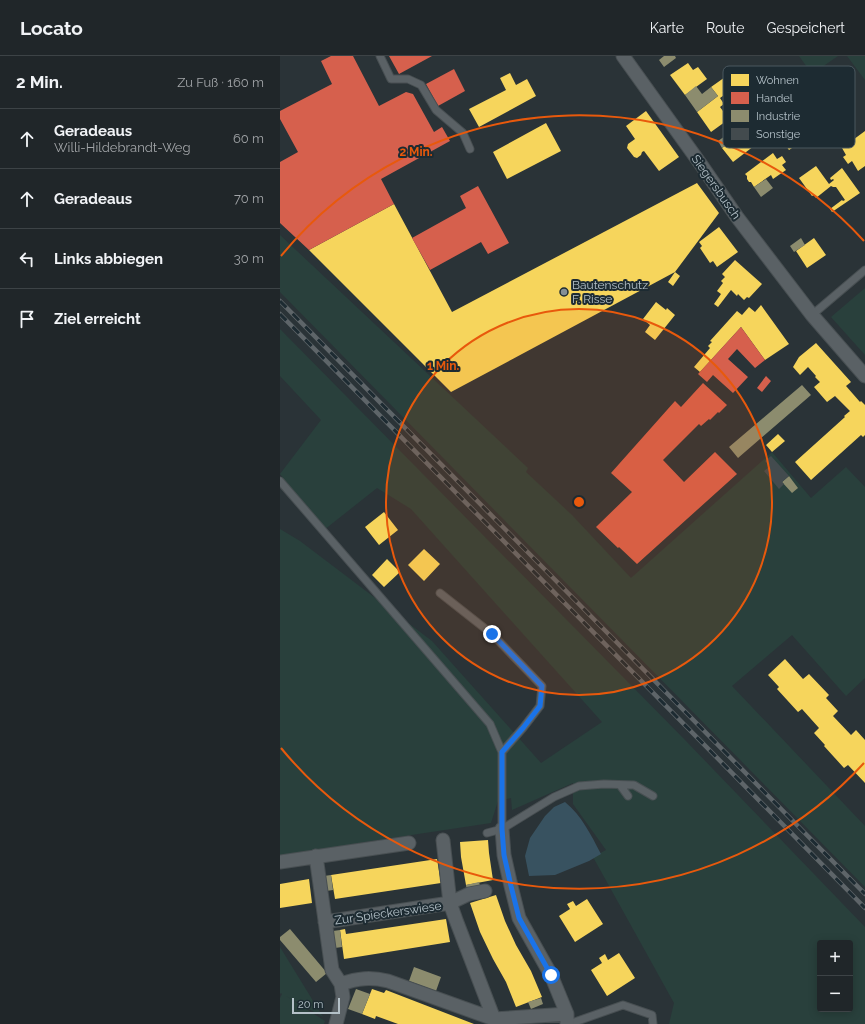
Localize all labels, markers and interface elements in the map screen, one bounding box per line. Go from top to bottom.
text: Locato [20,17,83,39]
text: Karte [650,20,684,36]
text: Route [706,20,744,36]
text: Gespeichert [766,20,845,36]
legend [723,66,855,148]
text: 2 Min. [16,72,63,92]
text: Wohnen [756,74,799,87]
text: Zu Fuß · 160 m [177,75,264,90]
text: Handel [756,92,793,105]
text: Industrie [756,110,801,123]
text: Geradeaus [54,122,132,140]
icon: ahead [16,128,38,150]
text: Sonstige [756,128,801,141]
text: 60 m [233,131,264,146]
text: Willi-Hildebrandt-Weg [54,140,191,155]
text: 2 Min. [399,145,433,159]
street label: Siegersbusch [689,152,743,222]
icon: ahead [16,188,38,210]
text: Geradeaus [54,190,132,208]
text: 70 m [234,191,264,206]
icon: left [16,248,38,270]
text: Links abbiegen [54,250,163,268]
text: 30 m [234,251,264,266]
place label: Bautenschutz F. Risse [572,278,648,306]
marker: Bautenschutz F. Risse [559,287,569,297]
icon: arrive [16,308,38,330]
text: Ziel erreicht [54,310,141,328]
text: 1 Min. [427,359,459,373]
centre of rings [572,495,586,509]
route end [483,625,501,643]
street label: Zur Spieckerswiese [334,899,442,927]
map controls [817,940,853,1012]
button: + [817,940,853,976]
route start [542,966,560,984]
button: − [817,976,853,1012]
scale bar [292,996,340,1015]
text: 20 m [298,998,323,1011]

